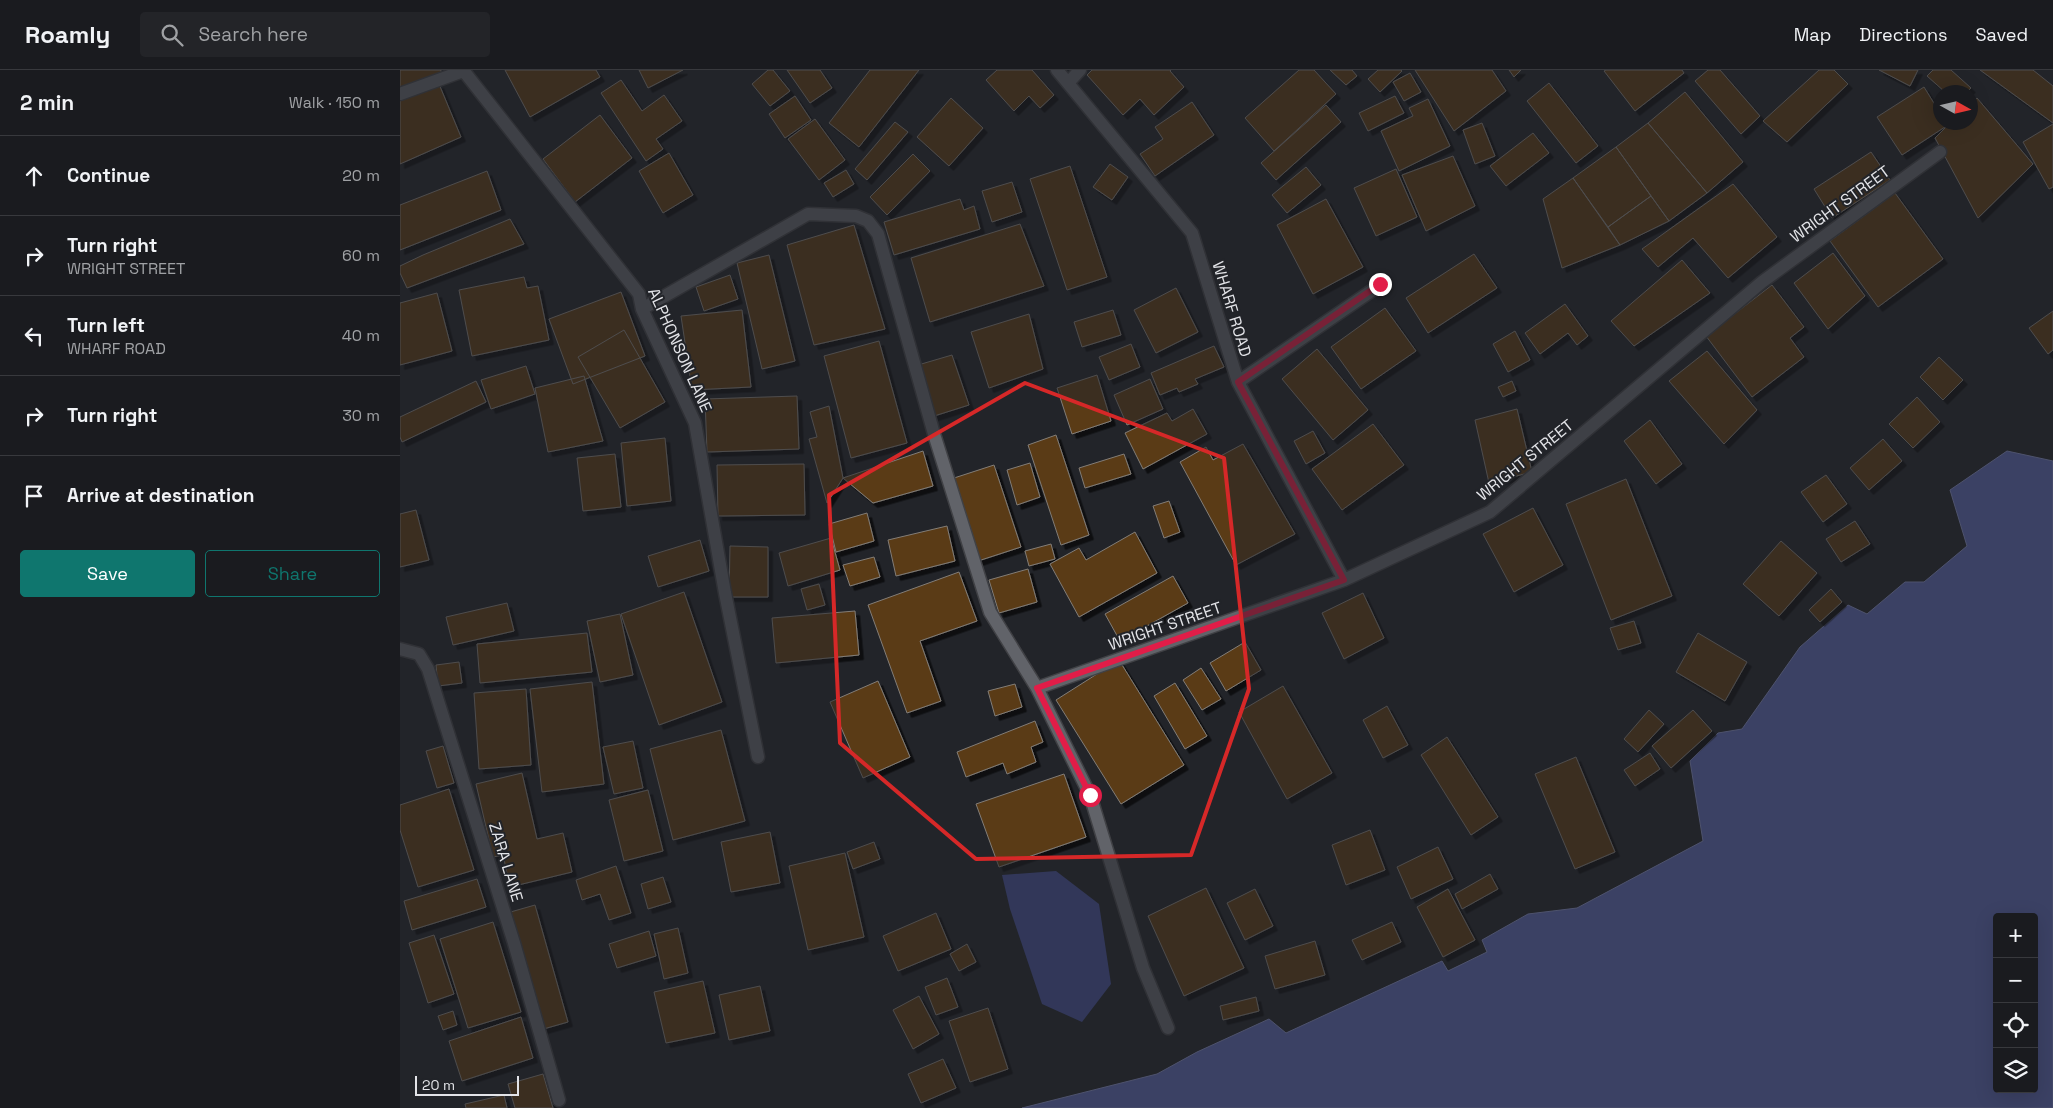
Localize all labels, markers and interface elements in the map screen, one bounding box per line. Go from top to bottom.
search box [140,12,490,57]
text: Roamly [25,19,110,50]
icon: search [158,21,186,49]
text: Search here [198,22,308,47]
text: Map [1794,23,1831,46]
text: Directions [1859,23,1948,46]
text: Saved [1976,23,2028,46]
north arrow [1933,85,1978,130]
text: 2 min [20,89,74,116]
text: Walk · 150 m [289,92,380,113]
street label: WRIGHT STREET [1786,161,1894,247]
icon: ahead [20,162,48,190]
text: Continue [67,163,150,188]
text: 20 m [342,165,380,186]
text: Turn right [67,233,157,258]
icon: right [20,242,48,270]
text: 60 m [342,245,380,266]
text: WRIGHT STREET [67,258,185,279]
street label: WHARF ROAD [1208,259,1256,359]
route end [1369,273,1392,296]
street label: ALPHONSON LANE [643,285,717,415]
text: Turn left [67,313,145,338]
icon: left [20,322,48,350]
text: 40 m [342,325,380,346]
text: WHARF ROAD [67,338,166,359]
icon: right [20,402,48,430]
text: Turn right [67,403,157,428]
text: 30 m [342,405,380,426]
street label: WRIGHT STREET [1472,415,1578,505]
icon: arrive [20,482,48,510]
text: Arrive at destination [67,483,255,508]
button: Save [20,550,195,597]
button: Share [205,550,380,597]
street label: WRIGHT STREET [1106,597,1224,655]
route start [1079,784,1102,807]
street label: ZARA LANE [484,820,528,904]
map controls [1993,913,2038,1093]
button: + [1993,913,2038,958]
button: − [1993,958,2038,1003]
button: locate [1993,1003,2038,1048]
button: layers [1993,1048,2038,1093]
scale bar [415,1073,519,1096]
text: 20 m [422,1076,455,1094]

